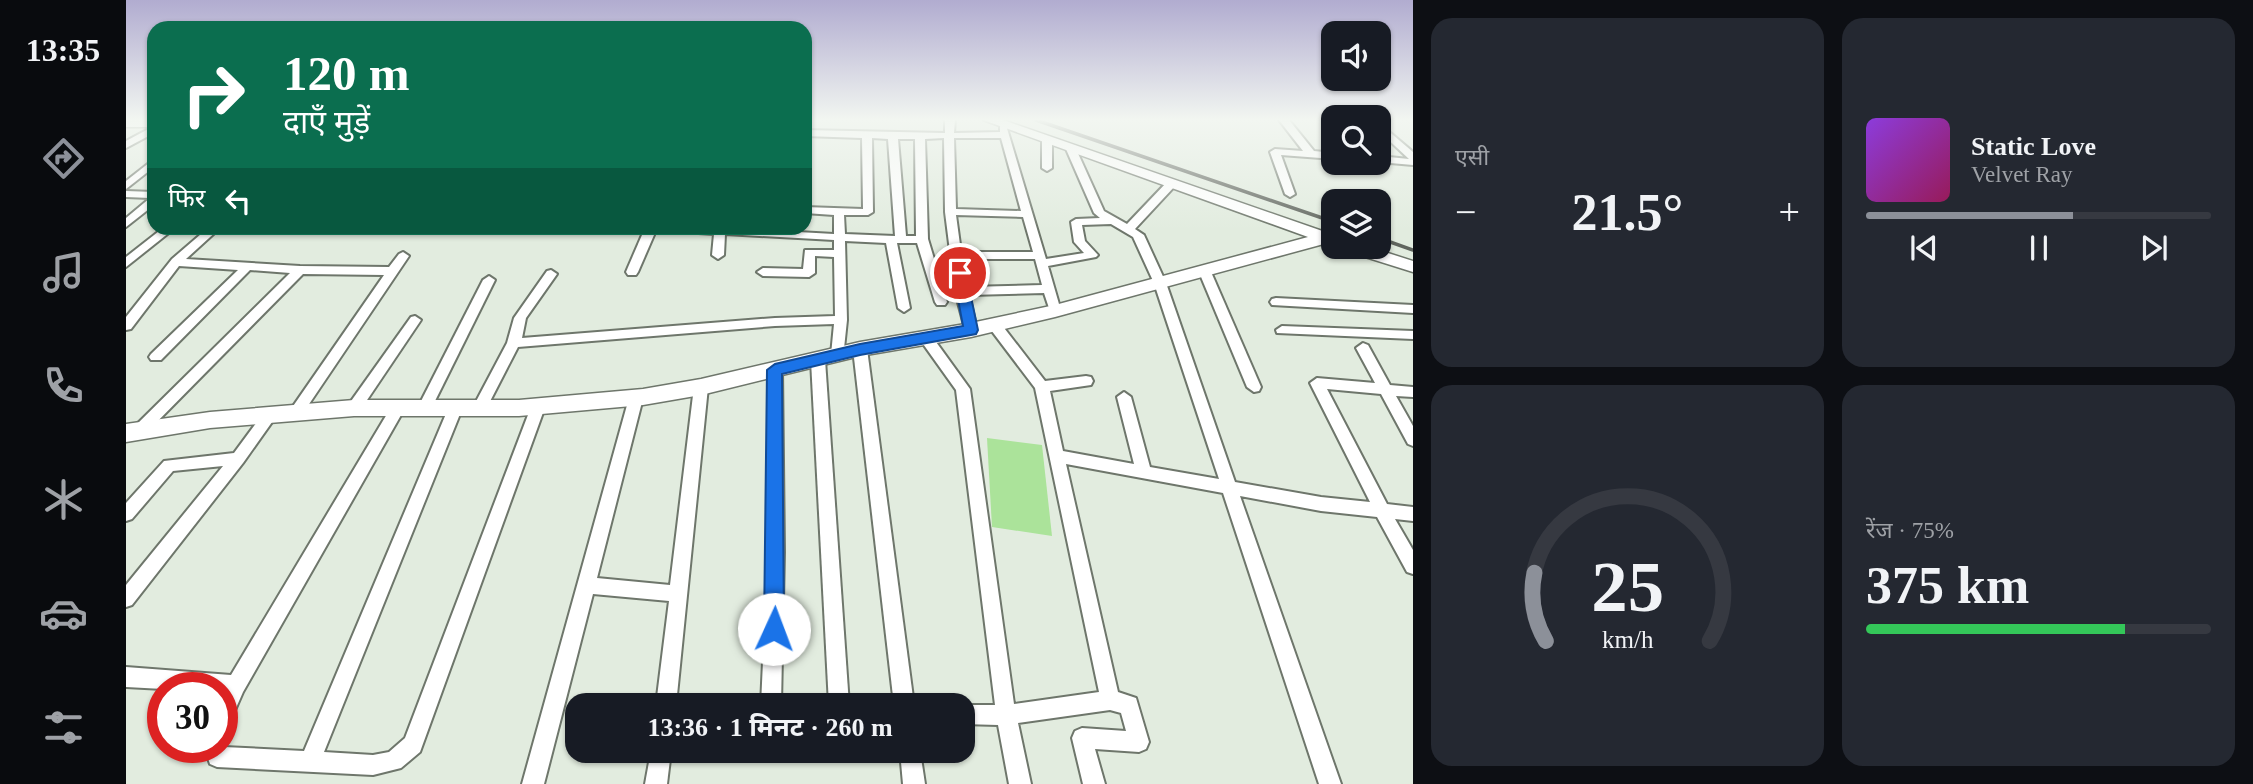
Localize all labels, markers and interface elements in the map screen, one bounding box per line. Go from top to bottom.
map controls [1321,21,1391,259]
button: sound [1321,21,1391,91]
text: 13:35 [26,32,100,68]
text: 120 m [283,46,410,101]
icon: right [168,49,259,140]
text: दाएँ मुड़ें [283,104,370,140]
button: search [1321,105,1391,175]
text: Static Love [1971,132,2096,161]
icon: directions [39,134,88,183]
text: एसी [1455,145,1489,170]
text: Velvet Ray [1971,162,2073,187]
icon: left [219,182,257,220]
text: फिर [168,184,205,213]
text: 21.5° [1572,184,1683,241]
button: layers [1321,189,1391,259]
text: − [1455,191,1476,233]
text: + [1779,191,1800,233]
icon: previous [1905,229,1943,267]
icon: pause [2020,229,2058,267]
icon: next [2135,229,2173,267]
pin [930,243,990,303]
icon: music [39,248,88,297]
icon: arrive [941,254,979,292]
icon: phone [39,361,88,410]
icon: climate [39,475,88,524]
text: रेंज · 75% [1866,518,1954,543]
text: 25 [1591,547,1664,628]
text: 375 km [1866,557,2029,614]
icon: car [39,589,88,638]
position arrow [737,592,811,666]
text: km/h [1602,626,1654,653]
speed limit sign: 30 [147,672,238,763]
icon: filters [39,703,88,752]
text: 13:36 · 1 मिनट · 260 m [647,713,893,742]

